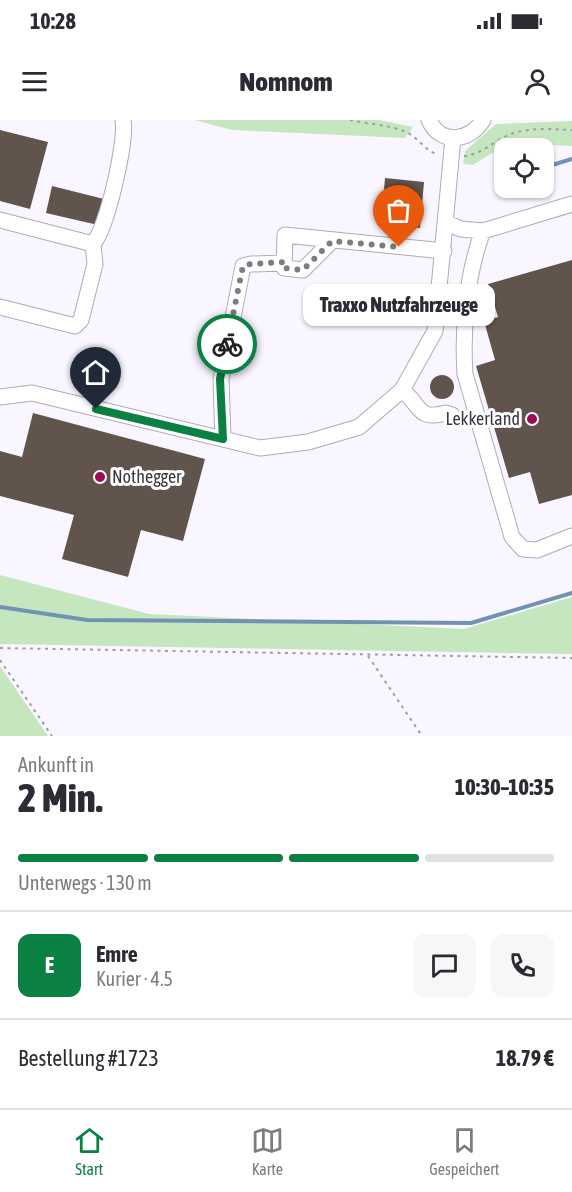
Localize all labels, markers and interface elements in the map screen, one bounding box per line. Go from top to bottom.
text: 10:28 [30,8,76,34]
icon: menu [18,65,51,98]
icon: person [521,65,554,98]
text: Nomnom [239,66,333,97]
map controls [494,138,554,198]
button: locate [494,138,554,198]
pin [373,185,424,247]
icon: bag [382,194,415,227]
callout: Traxxo Nutzfahrzeuge [303,283,495,325]
text: Traxxo Nutzfahrzeuge [320,293,478,316]
courier [197,314,257,374]
icon: bike [211,328,244,361]
pin [70,347,121,409]
icon: home [79,356,112,389]
place label: Lekkerland [445,408,520,429]
marker: Lekkerland [525,412,539,426]
place label: Nothegger [112,466,182,487]
marker: Nothegger [93,470,107,484]
text: Ankunft in [18,753,94,776]
text: 10:30–10:35 [455,774,554,800]
text: 2 Min. [18,776,103,820]
text: Unterwegs · 130 m [18,871,152,894]
button: chat [413,934,476,997]
button: phone [491,934,554,997]
text: Emre [96,941,138,967]
text: E [45,952,54,978]
text: Kurier · 4.5 [96,967,173,990]
text: Bestellung #1723 [18,1045,159,1071]
text: 18.79 € [496,1045,554,1071]
tab: Start [73,1124,106,1178]
tab: Karte [251,1124,284,1178]
tab: Gespeichert [429,1124,499,1178]

